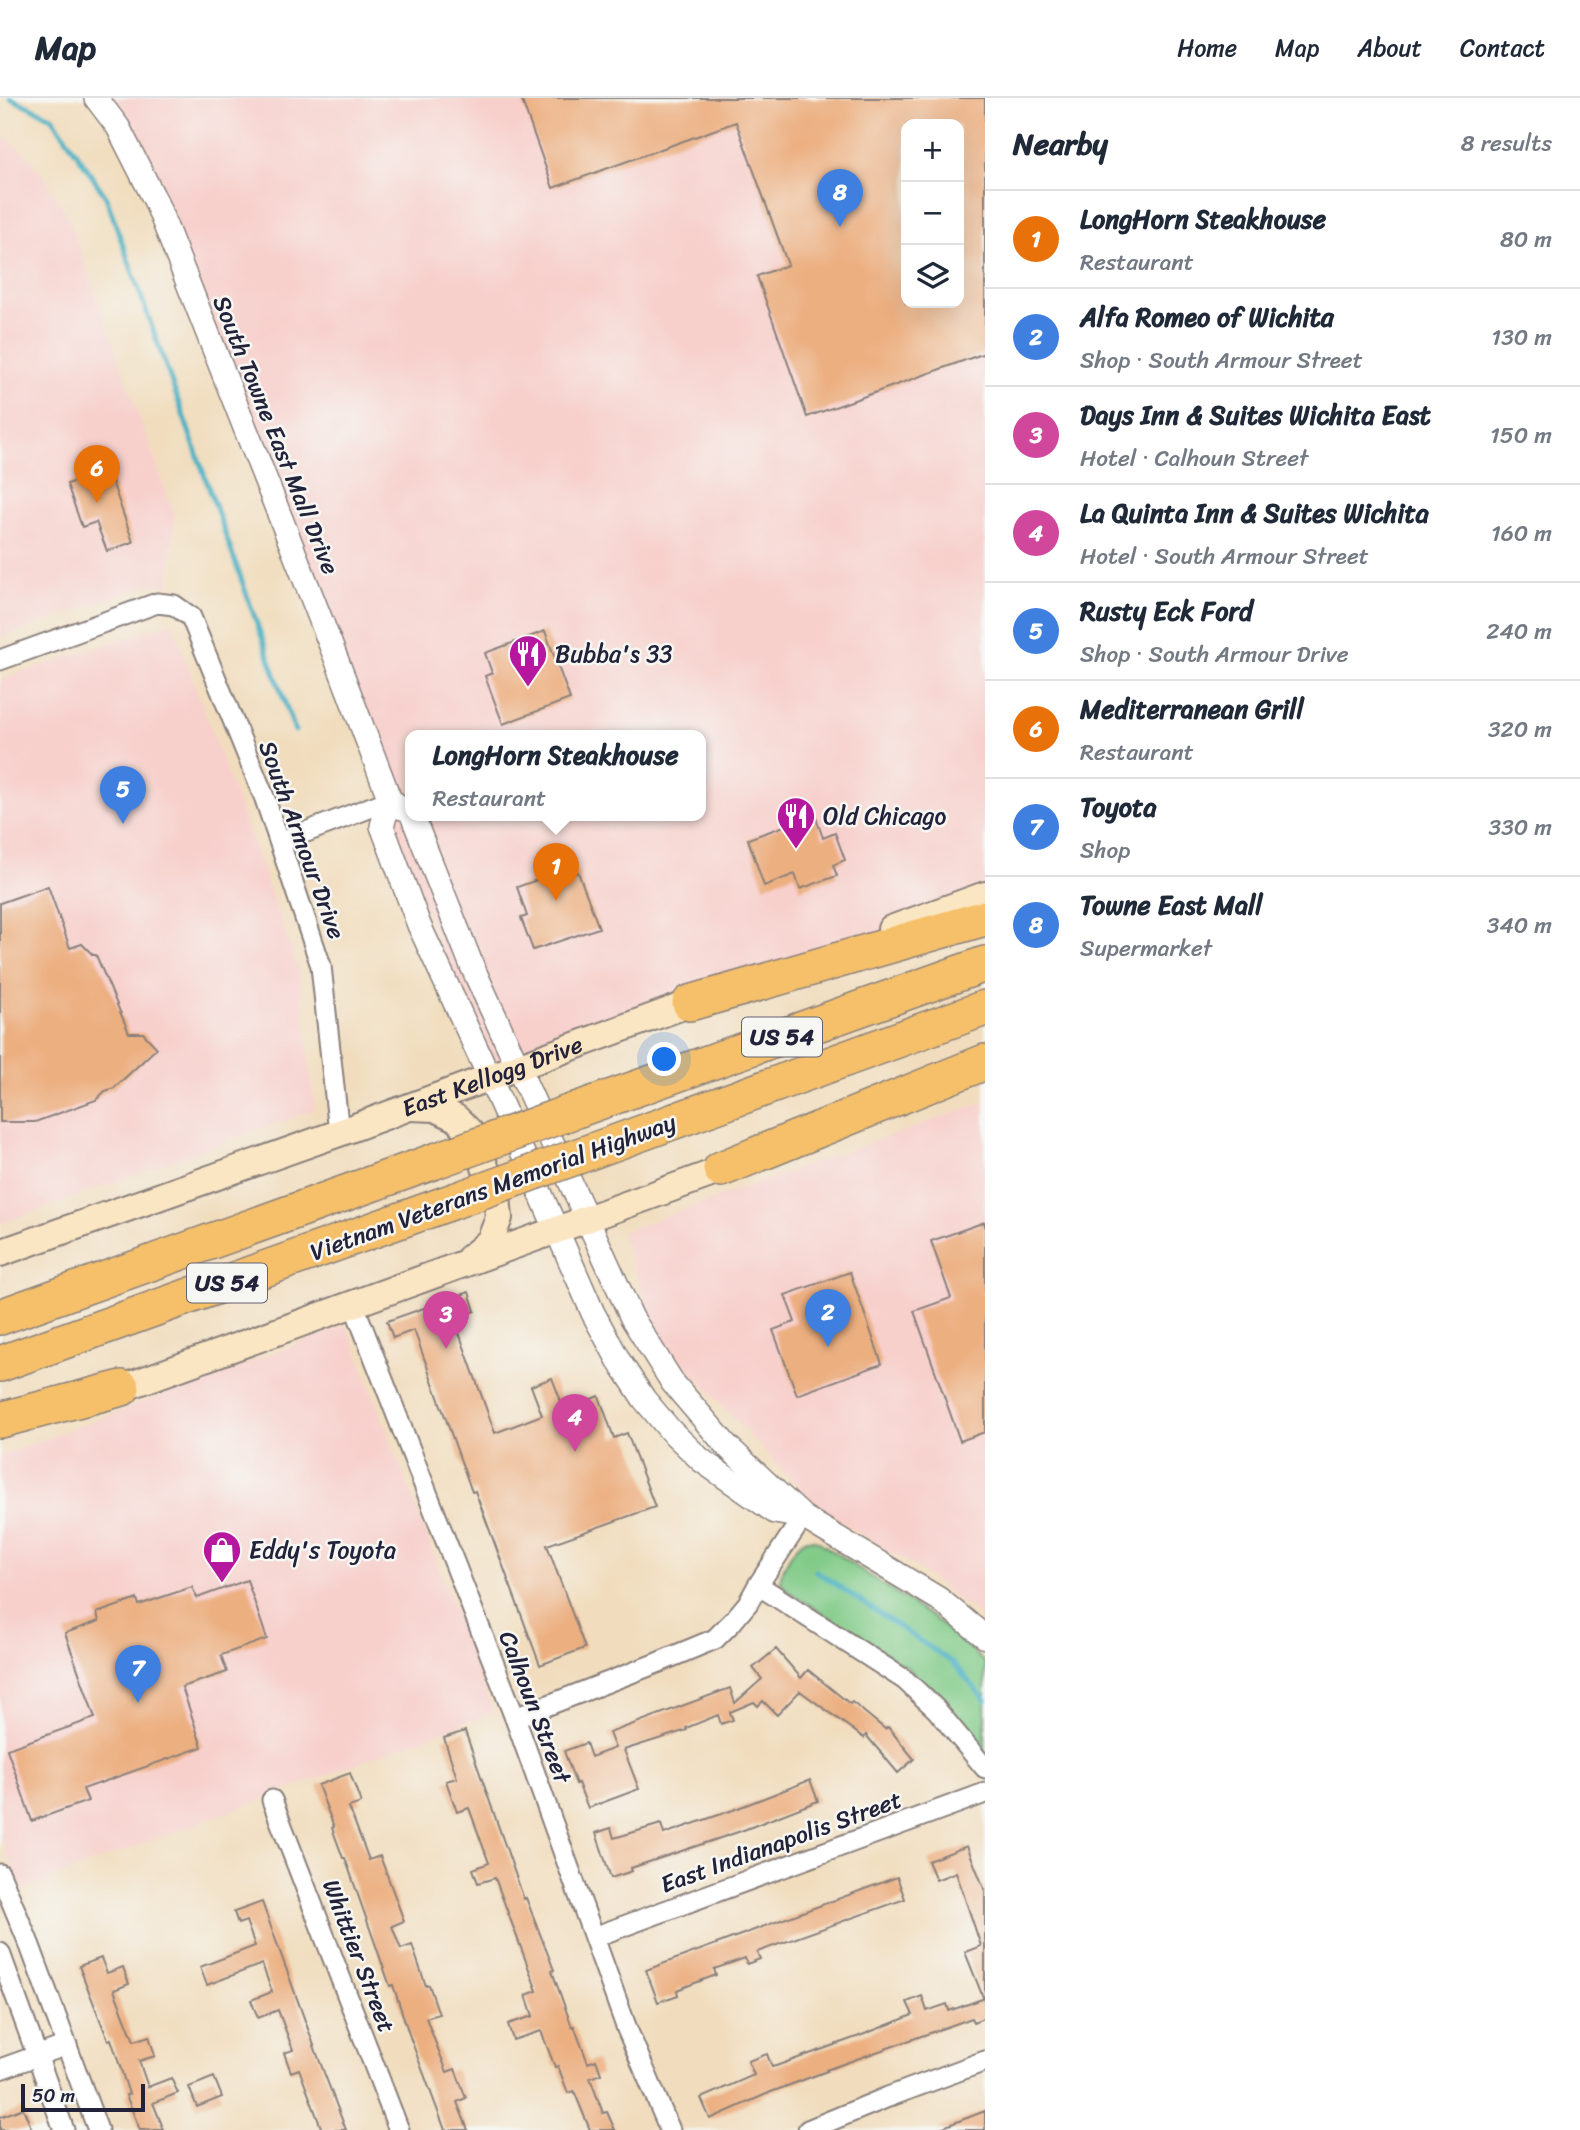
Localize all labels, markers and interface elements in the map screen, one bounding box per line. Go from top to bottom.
text: Map [35,19,96,77]
text: Home [1177,27,1237,69]
text: Map [1275,27,1319,69]
text: About [1357,27,1422,69]
text: Contact [1460,27,1545,69]
text: Nearby [1013,117,1108,171]
map controls [901,119,964,308]
button: + [901,119,964,182]
text: 8 results [1461,123,1552,164]
pin: 8 [817,169,863,227]
button: − [901,182,964,245]
text: LongHorn Steakhouse [1080,196,1326,242]
text: 1 [1031,219,1041,260]
text: 80 m [1500,219,1552,260]
text: Restaurant [1080,242,1194,283]
button: layers [901,245,964,308]
street label: South Towne East Mall Drive [201,289,351,581]
text: Alfa Romeo of Wichita [1080,294,1334,340]
text: 2 [1029,317,1043,358]
text: 130 m [1491,317,1552,358]
text: Shop · South Armour Street [1080,340,1363,381]
text: Days Inn & Suites Wichita East [1080,392,1431,438]
text: 3 [1030,415,1042,456]
text: 150 m [1490,415,1552,456]
text: Hotel · Calhoun Street [1080,438,1308,479]
pin: 6 [74,445,120,503]
text: La Quinta Inn & Suites Wichita [1080,490,1429,536]
text: 4 [1029,513,1043,554]
text: 160 m [1491,513,1552,554]
text: Hotel · South Armour Street [1080,536,1369,577]
text: Rusty Eck Ford [1080,588,1253,634]
text: 5 [1029,611,1043,652]
text: 240 m [1486,611,1552,652]
restaurant icon: Bubba's 33 [507,633,549,688]
place label: Bubba's 33 [555,633,672,675]
text: Shop · South Armour Drive [1080,634,1349,675]
text: Mediterranean Grill [1080,686,1304,732]
text: 6 [1029,709,1043,750]
text: 320 m [1488,709,1552,750]
popup [405,730,706,821]
text: LongHorn Steakhouse [432,732,679,778]
text: Restaurant [1080,732,1194,773]
street label: South Armour Drive [247,735,357,945]
pin: 5 [100,766,146,824]
text: Restaurant [432,778,546,819]
text: Toyota [1080,784,1156,830]
restaurant icon: Old Chicago [775,795,817,850]
place label: Old Chicago [823,795,947,837]
text: 7 [1029,807,1043,848]
text: 330 m [1489,807,1552,848]
text: Shop [1080,830,1130,871]
pin: 1 [533,843,579,901]
text: Towne East Mall [1080,882,1263,928]
text: 8 [1029,905,1043,946]
text: 340 m [1487,905,1552,946]
text: Supermarket [1080,928,1212,969]
road number: US 54 [742,1018,822,1056]
street label: East Kellogg Drive [396,1024,589,1129]
your location [647,1042,681,1076]
street label: Vietnam Veterans Memorial Highway [304,1101,682,1273]
road number: US 54 [187,1264,267,1302]
pin: 2 [805,1289,851,1347]
pin: 3 [423,1291,469,1349]
pin: 4 [552,1394,598,1452]
shop icon: Eddy's Toyota [201,1529,243,1584]
place label: Eddy's Toyota [249,1529,396,1571]
street label: Calhoun Street [487,1625,584,1791]
pin: 7 [115,1645,161,1703]
street label: East Indianapolis Street [654,1779,908,1905]
street label: Whittier Street [310,1873,408,2039]
text: 50 m [32,2079,75,2112]
scale bar [21,2081,145,2113]

